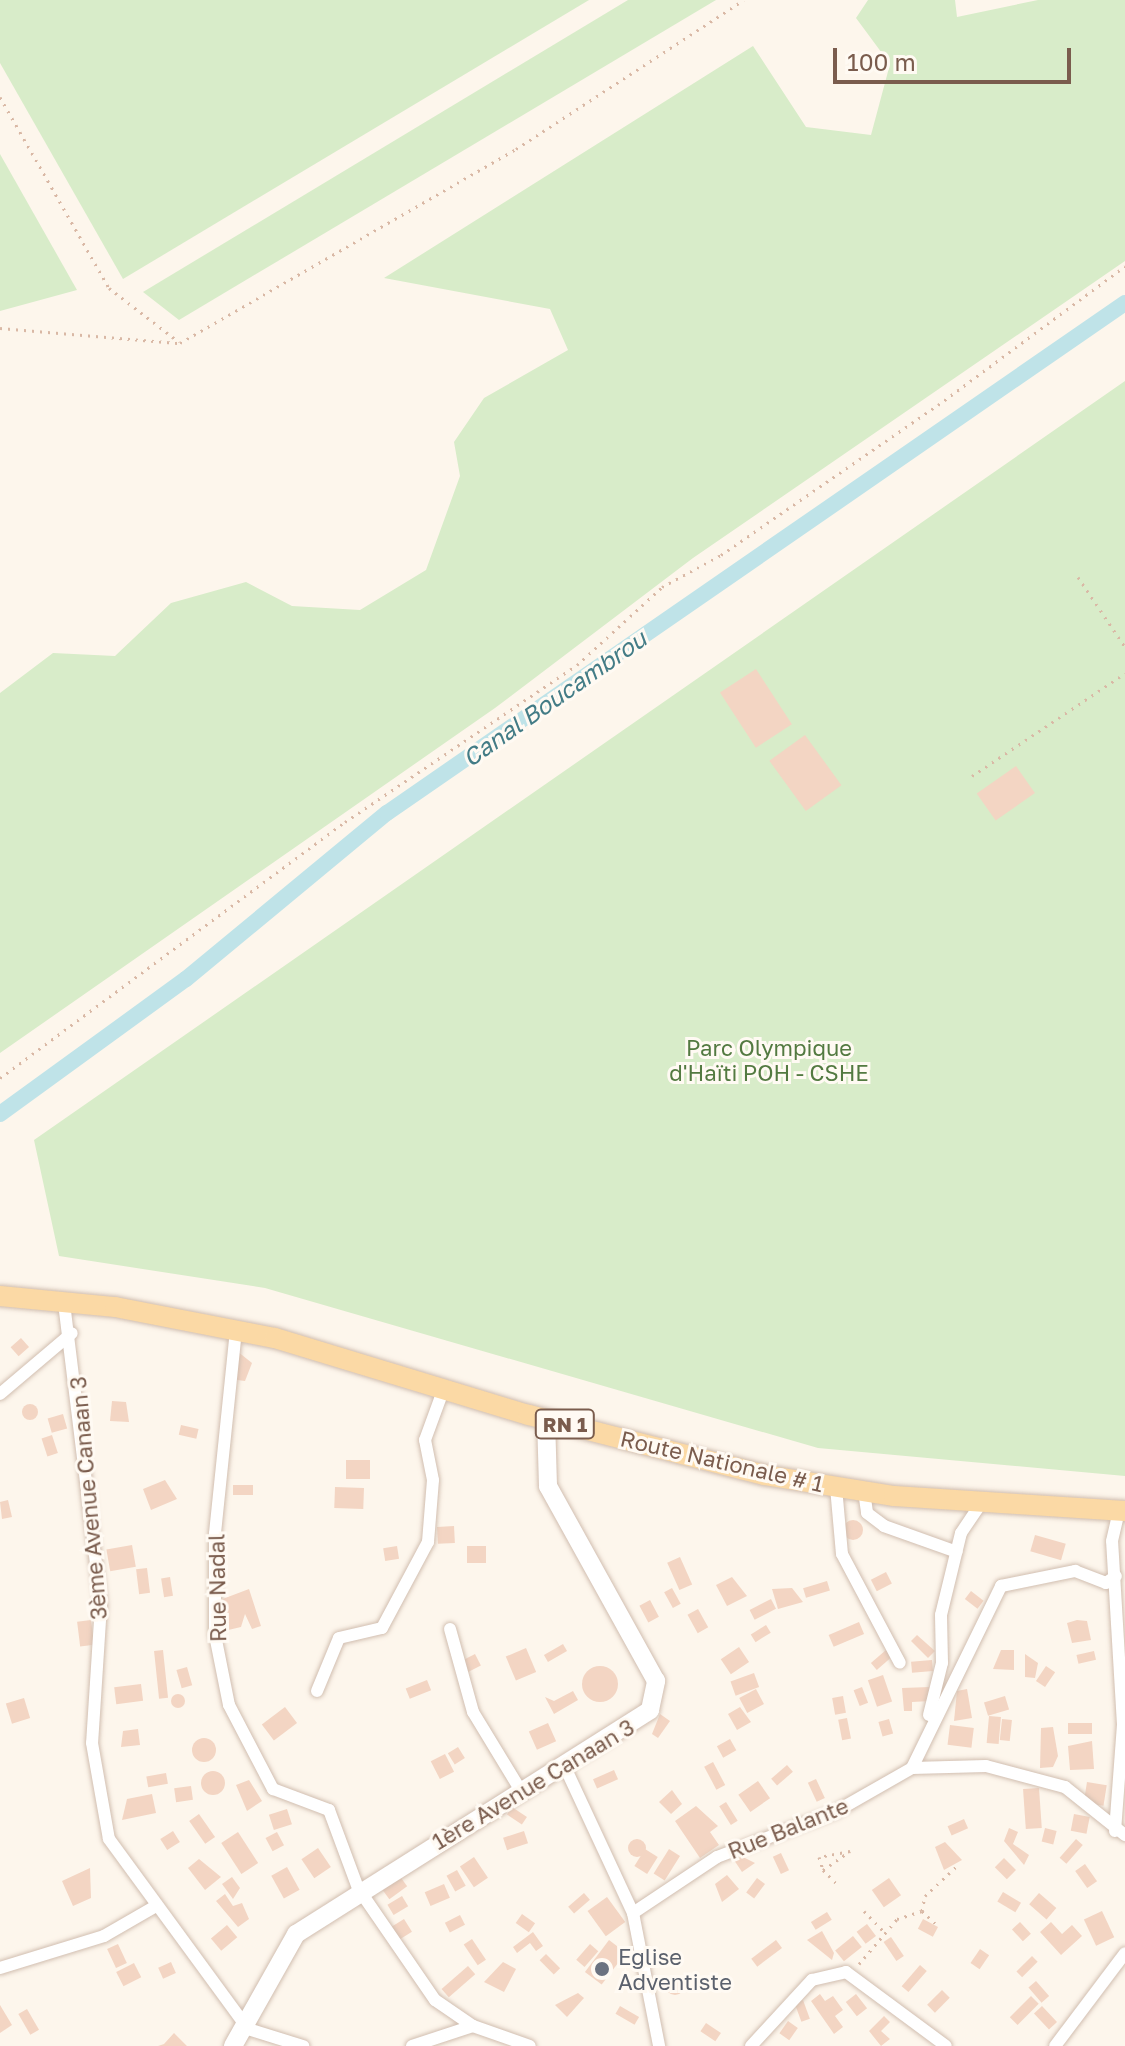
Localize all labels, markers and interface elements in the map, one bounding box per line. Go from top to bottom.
scale bar [837,32,1075,82]
text: 100 m [847,47,916,76]
water label: Canal Boucambrou [457,624,651,772]
park label: Parc Olympique d'Haïti POH - CSHE [669,1034,869,1086]
street label: 3ème Avenue Canaan 3 [64,1375,112,1621]
road number: RN 1 [533,1408,597,1440]
street label: Route Nationale # 1 [618,1425,826,1497]
street label: Rue Nadal [203,1534,231,1642]
street label: 1ère Avenue Canaan 3 [427,1713,639,1855]
street label: Rue Balante [724,1792,852,1864]
place label: Eglise Adventiste [618,1943,732,1994]
marker: Eglise Adventiste [593,1960,611,1978]

